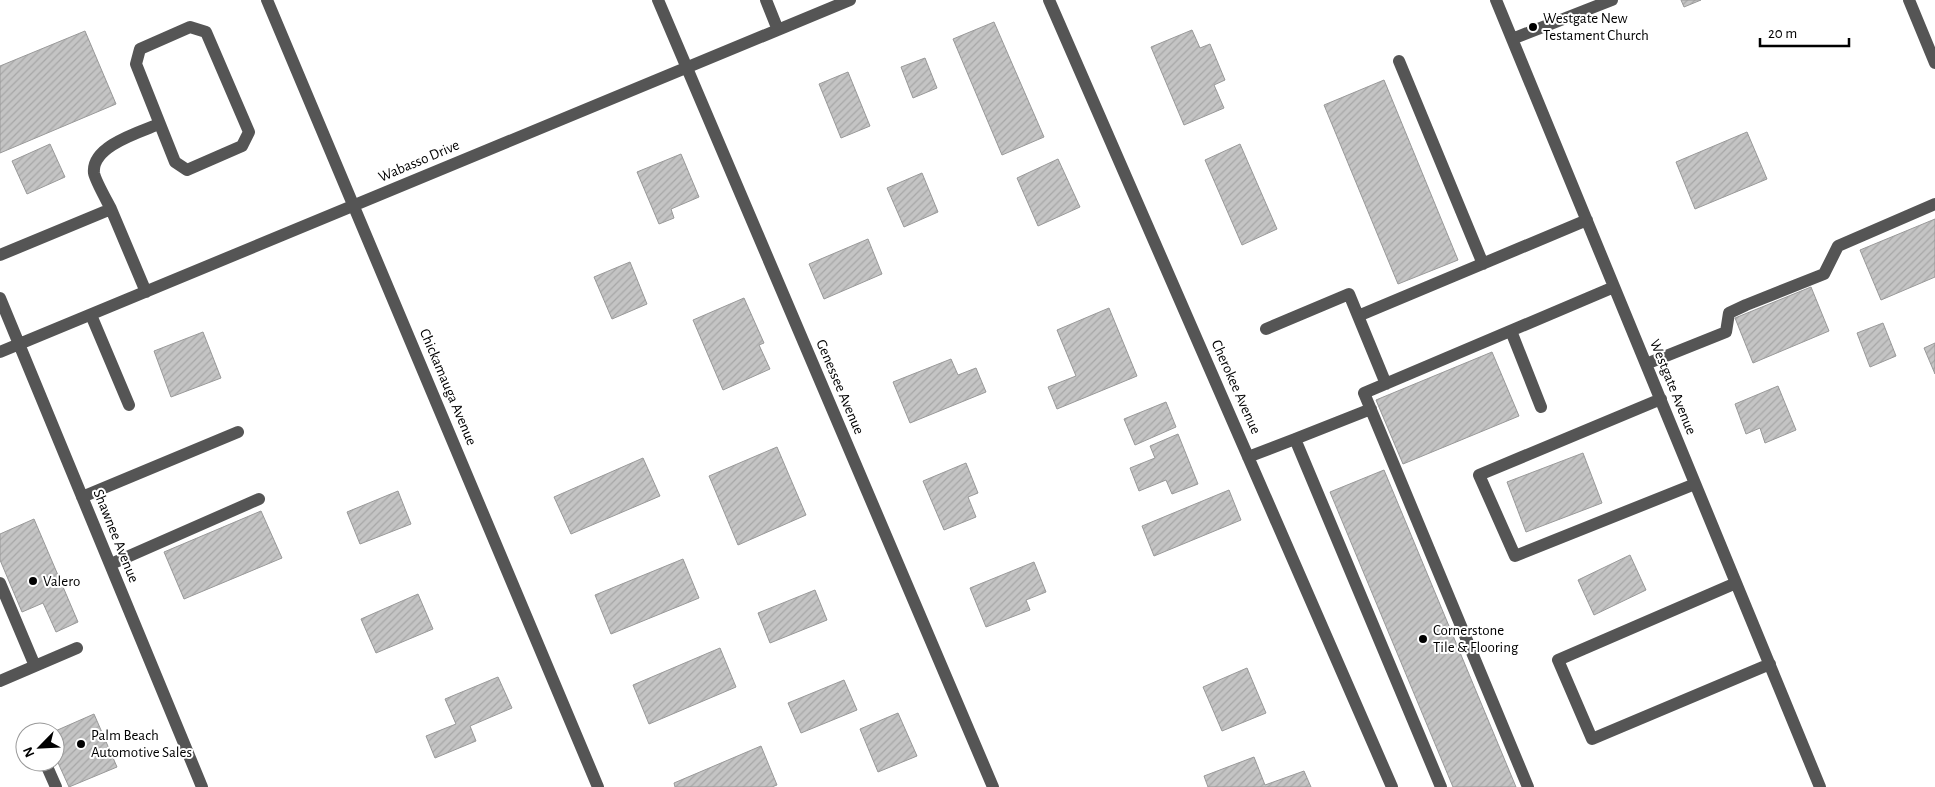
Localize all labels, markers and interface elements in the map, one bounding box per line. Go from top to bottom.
place label: Westgate New Testament Church [1543,11,1649,43]
scale bar [1760,15,1849,47]
marker: Westgate New Testament Church [1527,21,1539,33]
text: 20 m [1768,26,1797,41]
street label: Wabasso Drive [376,137,462,185]
street label: Chickamauga Avenue [417,326,479,448]
street label: Genessee Avenue [813,337,867,437]
street label: Westgate Avenue [1647,337,1699,437]
street label: Cherokee Avenue [1209,338,1263,436]
street label: Shawnee Avenue [90,487,142,585]
place label: Valero [43,574,80,589]
marker: Valero [27,575,39,587]
place label: Cornerstone Tile & Flooring [1433,623,1519,655]
marker: Cornerstone Tile & Flooring [1417,633,1429,645]
north arrow [15,722,65,772]
place label: Palm Beach Automotive Sales [91,728,192,760]
marker: Palm Beach Automotive Sales [75,738,87,750]
text: N [21,745,37,759]

